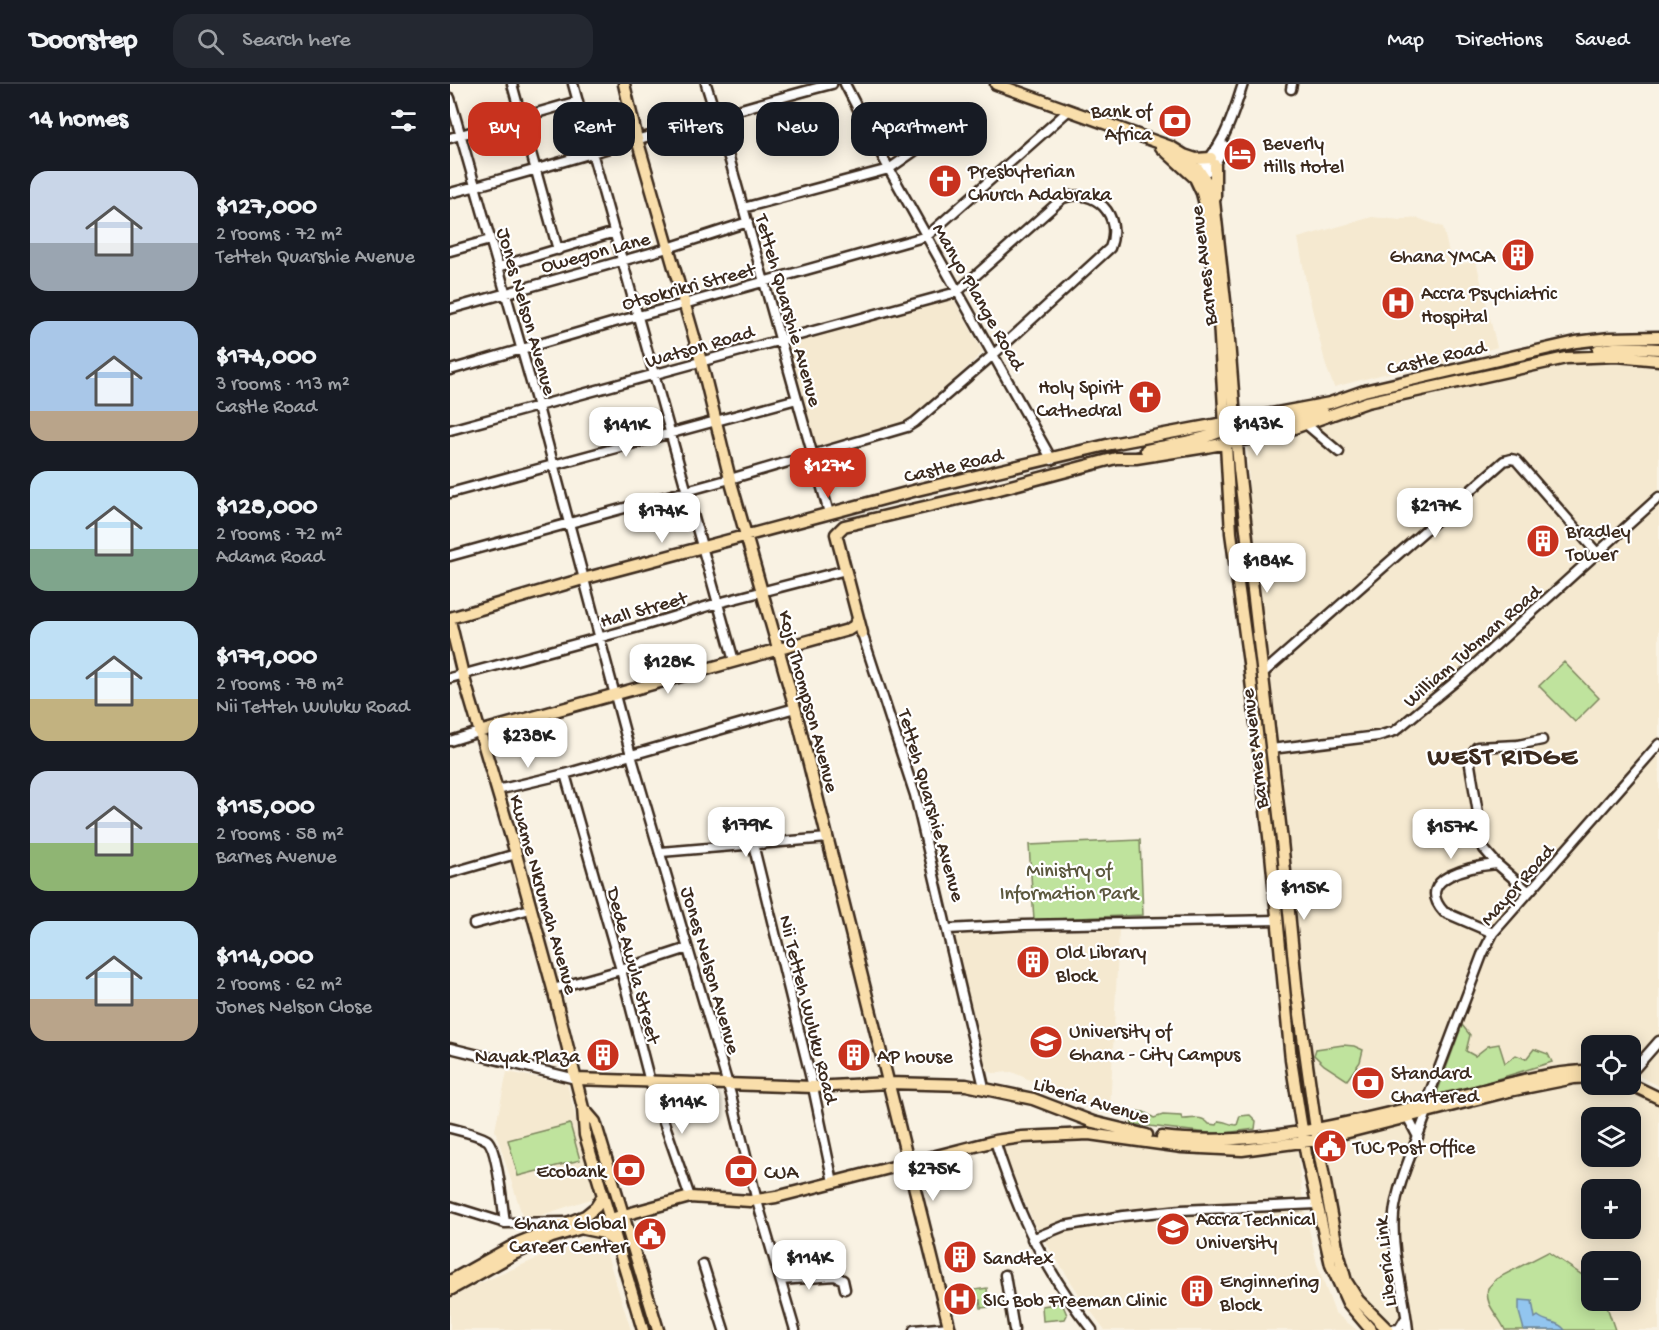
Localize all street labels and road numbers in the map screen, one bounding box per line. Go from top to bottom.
street label: Barnes Avenue [1187,204,1224,328]
street label: Tetteh Quarshie Avenue [748,211,825,410]
street label: Manyo Plange Road [926,220,1029,377]
street label: Jones Nelson Avenue [490,226,560,399]
street label: Owegon Lane [539,229,654,280]
street label: Otsokrikri Street [620,259,760,317]
street label: Watson Road [643,321,759,375]
street label: Castle Road [1385,336,1491,382]
street label: Castle Road [902,444,1008,490]
street label: William Tubman Road [1400,580,1549,714]
street label: Hall Street [598,587,692,635]
street label: Kojo Thompson Avenue [771,608,842,796]
street label: Barnes Avenue [1238,687,1275,811]
street label: Tetteh Quarshie Avenue [891,706,968,905]
street label: Kwame Nkrumah Avenue [502,793,581,998]
street label: Mayor Road [1477,839,1562,932]
street label: Dede Awula Street [599,884,664,1048]
street label: Jones Nelson Avenue [674,885,744,1058]
street label: Nii Tetteh Wuluku Road [772,913,842,1109]
street label: Liberia Avenue [1030,1074,1152,1131]
street label: Liberia Link [1371,1214,1404,1308]

